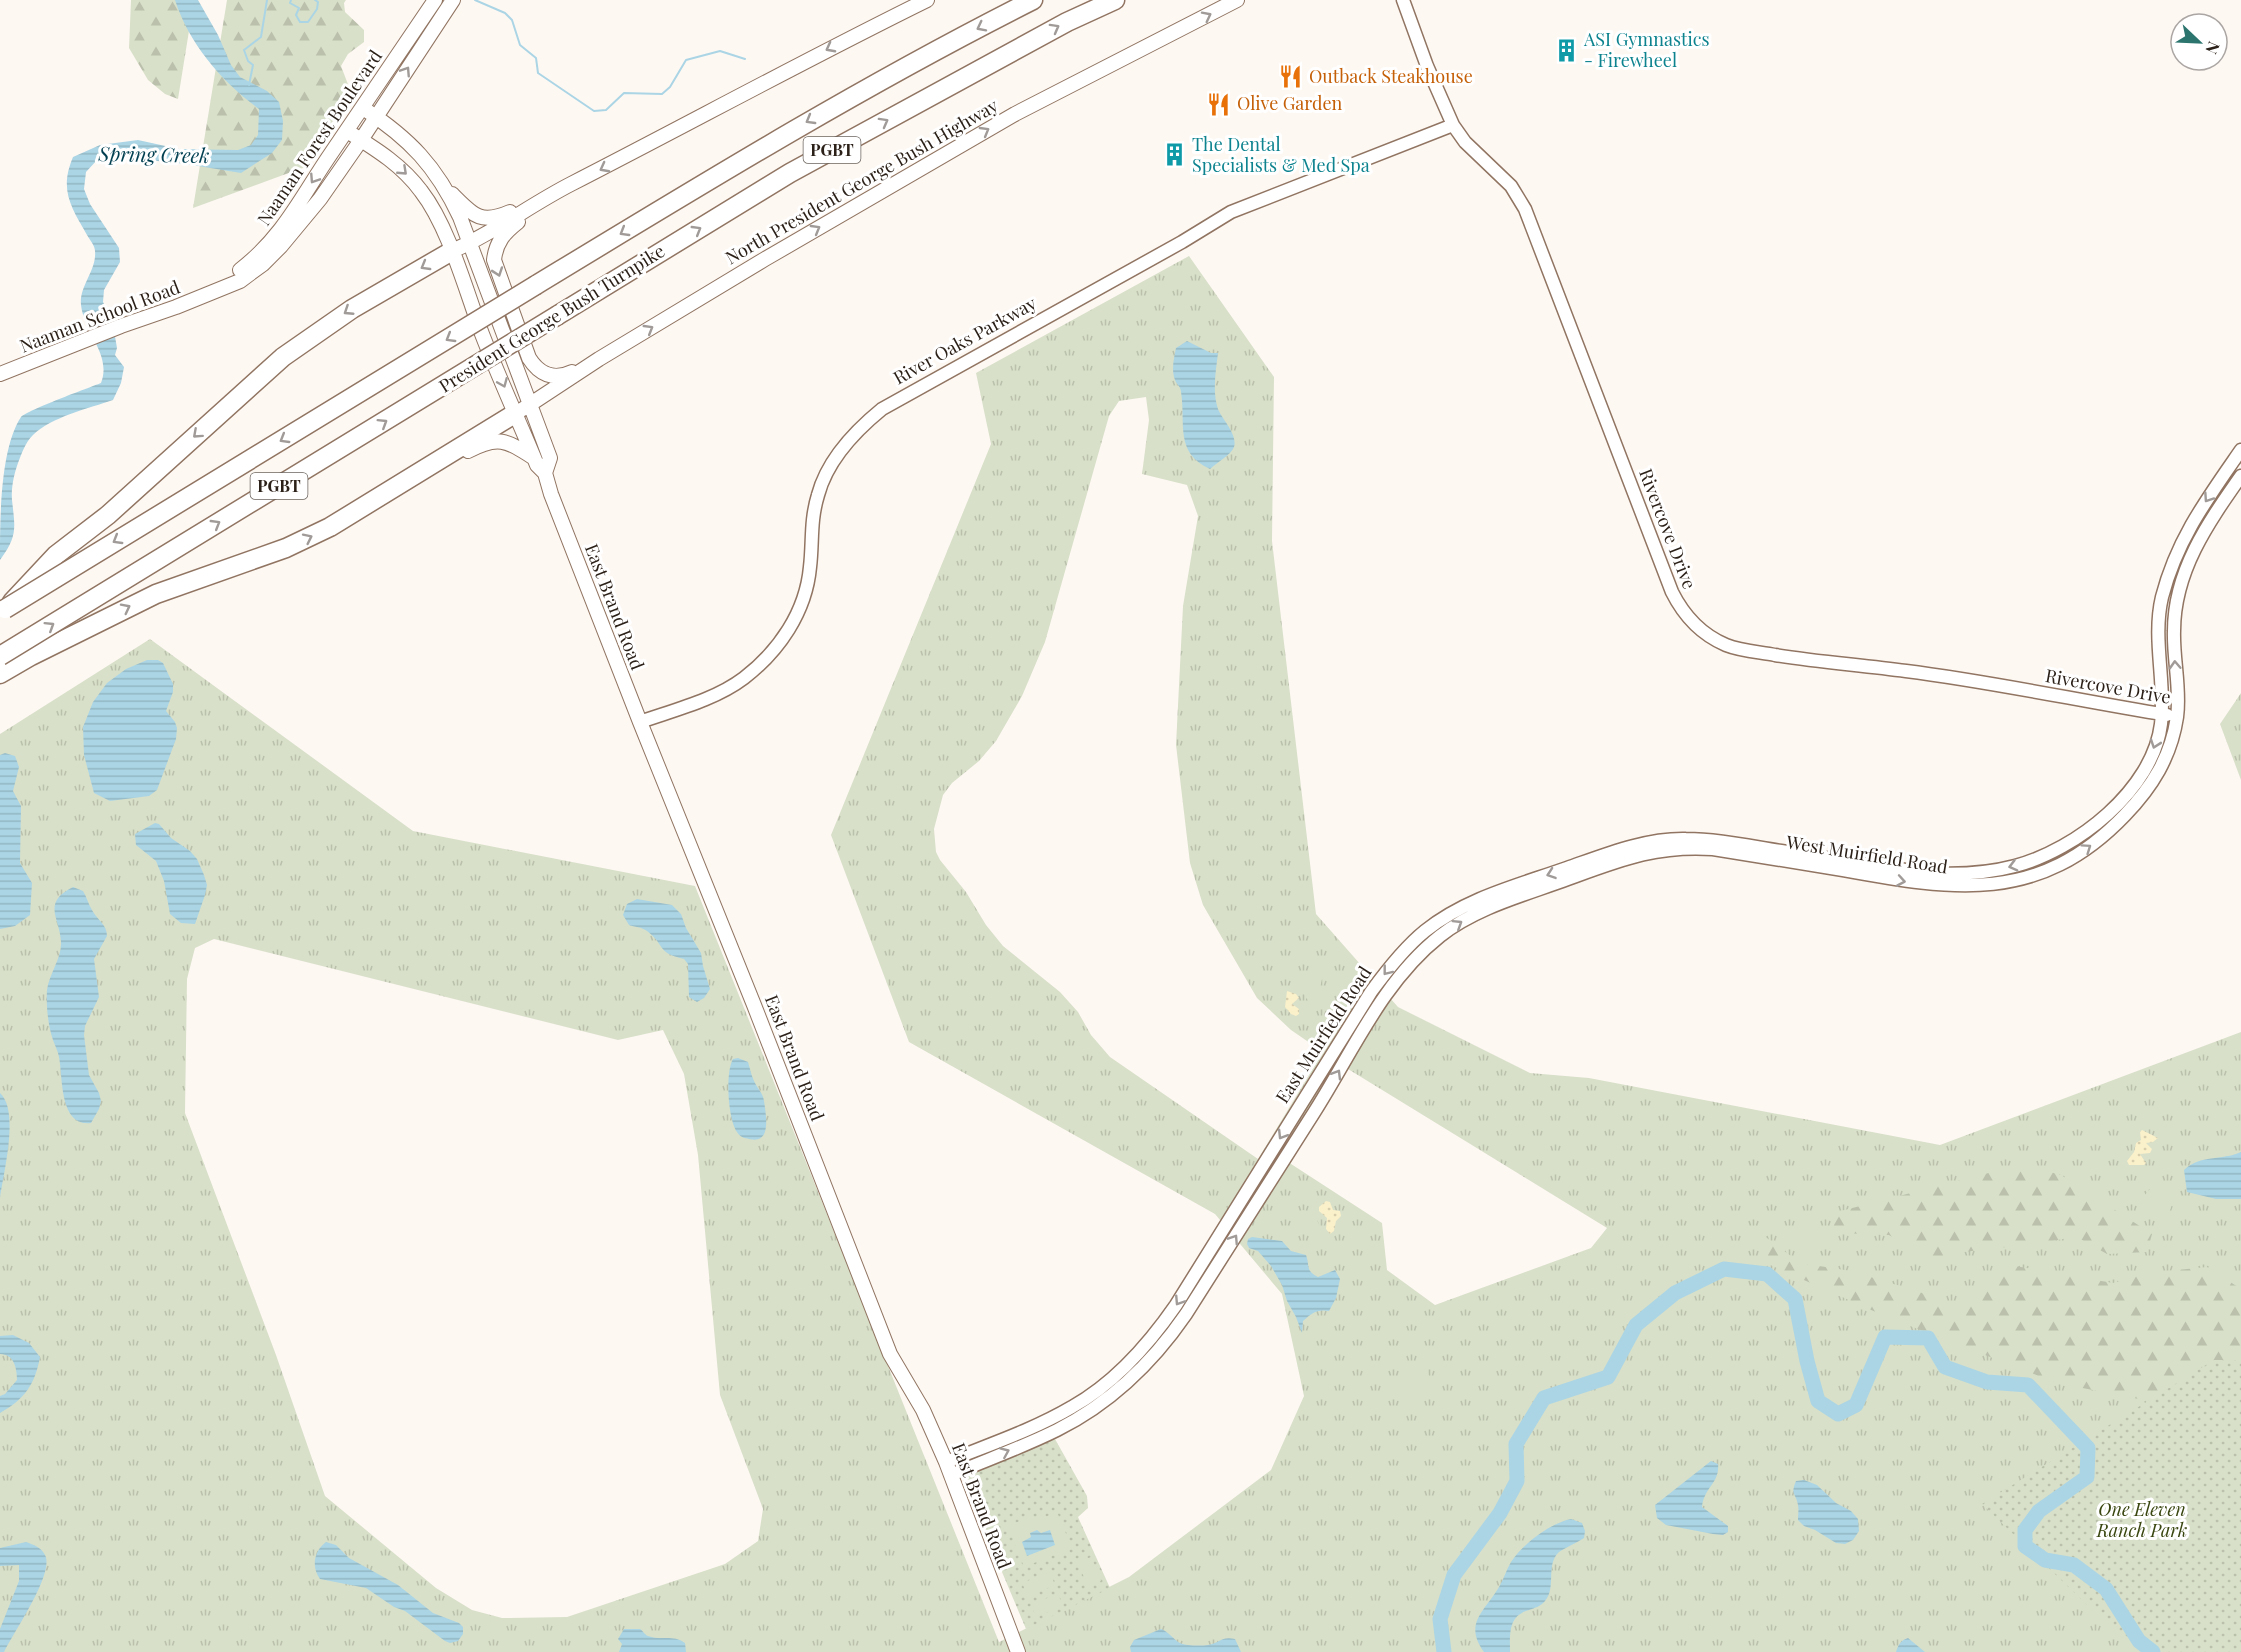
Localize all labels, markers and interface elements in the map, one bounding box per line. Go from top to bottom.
one-way arrow [1200,11,1211,23]
north arrow [2169,12,2229,72]
one-way arrow [976,19,987,31]
one-way arrow [1049,24,1060,35]
place label: ASI Gymnastics - Firewheel [1583,27,1709,72]
building icon: ASI Gymnastics - Firewheel [1553,37,1579,63]
text: N [2201,39,2225,58]
one-way arrow [826,41,837,52]
street label: Naaman Forest Boulevard [251,45,387,230]
restaurant icon: Outback Steakhouse [1278,64,1304,90]
place label: Outback Steakhouse [1309,64,1473,88]
one-way arrow [399,67,410,78]
restaurant icon: Olive Garden [1206,91,1232,117]
place label: Olive Garden [1237,91,1343,115]
street label: North President George Bush Highway [721,93,1002,269]
one-way arrow [805,113,816,125]
one-way arrow [878,118,889,129]
one-way arrow [979,127,989,139]
place label: The Dental Specialists & Med Spa [1192,132,1370,177]
road number: PGBT [804,137,860,163]
water label: Spring Creek [97,139,210,168]
building icon: The Dental Specialists & Med Spa [1161,142,1187,168]
one-way arrow [599,160,610,172]
one-way arrow [396,163,407,174]
one-way arrow [309,173,321,183]
one-way arrow [620,224,630,236]
one-way arrow [691,225,701,237]
one-way arrow [810,225,820,236]
street label: President George Bush Turnpike [434,239,669,398]
one-way arrow [421,259,431,270]
one-way arrow [491,266,504,277]
street label: Naaman School Road [16,274,184,358]
street label: River Oaks Parkway [889,291,1040,389]
one-way arrow [344,304,355,315]
one-way arrow [643,325,653,337]
one-way arrow [446,330,456,342]
one-way arrow [496,377,508,388]
one-way arrow [377,418,387,430]
one-way arrow [193,426,204,437]
one-way arrow [280,432,290,444]
street label: Rivercove Drive [1634,465,1702,592]
road number: PGBT [250,473,308,499]
one-way arrow [2204,492,2215,503]
one-way arrow [210,519,220,531]
one-way arrow [113,533,123,545]
one-way arrow [301,533,312,545]
street label: East Brand Road [580,540,650,674]
one-way arrow [120,604,131,615]
one-way arrow [44,621,54,633]
one-way arrow [2169,660,2182,669]
street label: Rivercove Drive [2044,663,2173,709]
one-way arrow [2150,738,2163,749]
street label: West Muirfield Road [1784,829,1950,879]
one-way arrow [2080,844,2091,855]
one-way arrow [2008,859,2018,872]
one-way arrow [1546,866,1557,879]
one-way arrow [1895,874,1905,887]
one-way arrow [1452,920,1462,932]
street label: East Muirfield Road [1270,961,1377,1108]
one-way arrow [1383,964,1394,975]
street label: East Brand Road [760,991,830,1125]
one-way arrow [1330,1070,1342,1080]
one-way arrow [1277,1129,1289,1139]
one-way arrow [1226,1235,1237,1246]
one-way arrow [1174,1295,1186,1305]
street label: East Brand Road [947,1439,1017,1573]
one-way arrow [998,1448,1009,1460]
park label: One Eleven Ranch Park [2096,1497,2187,1542]

